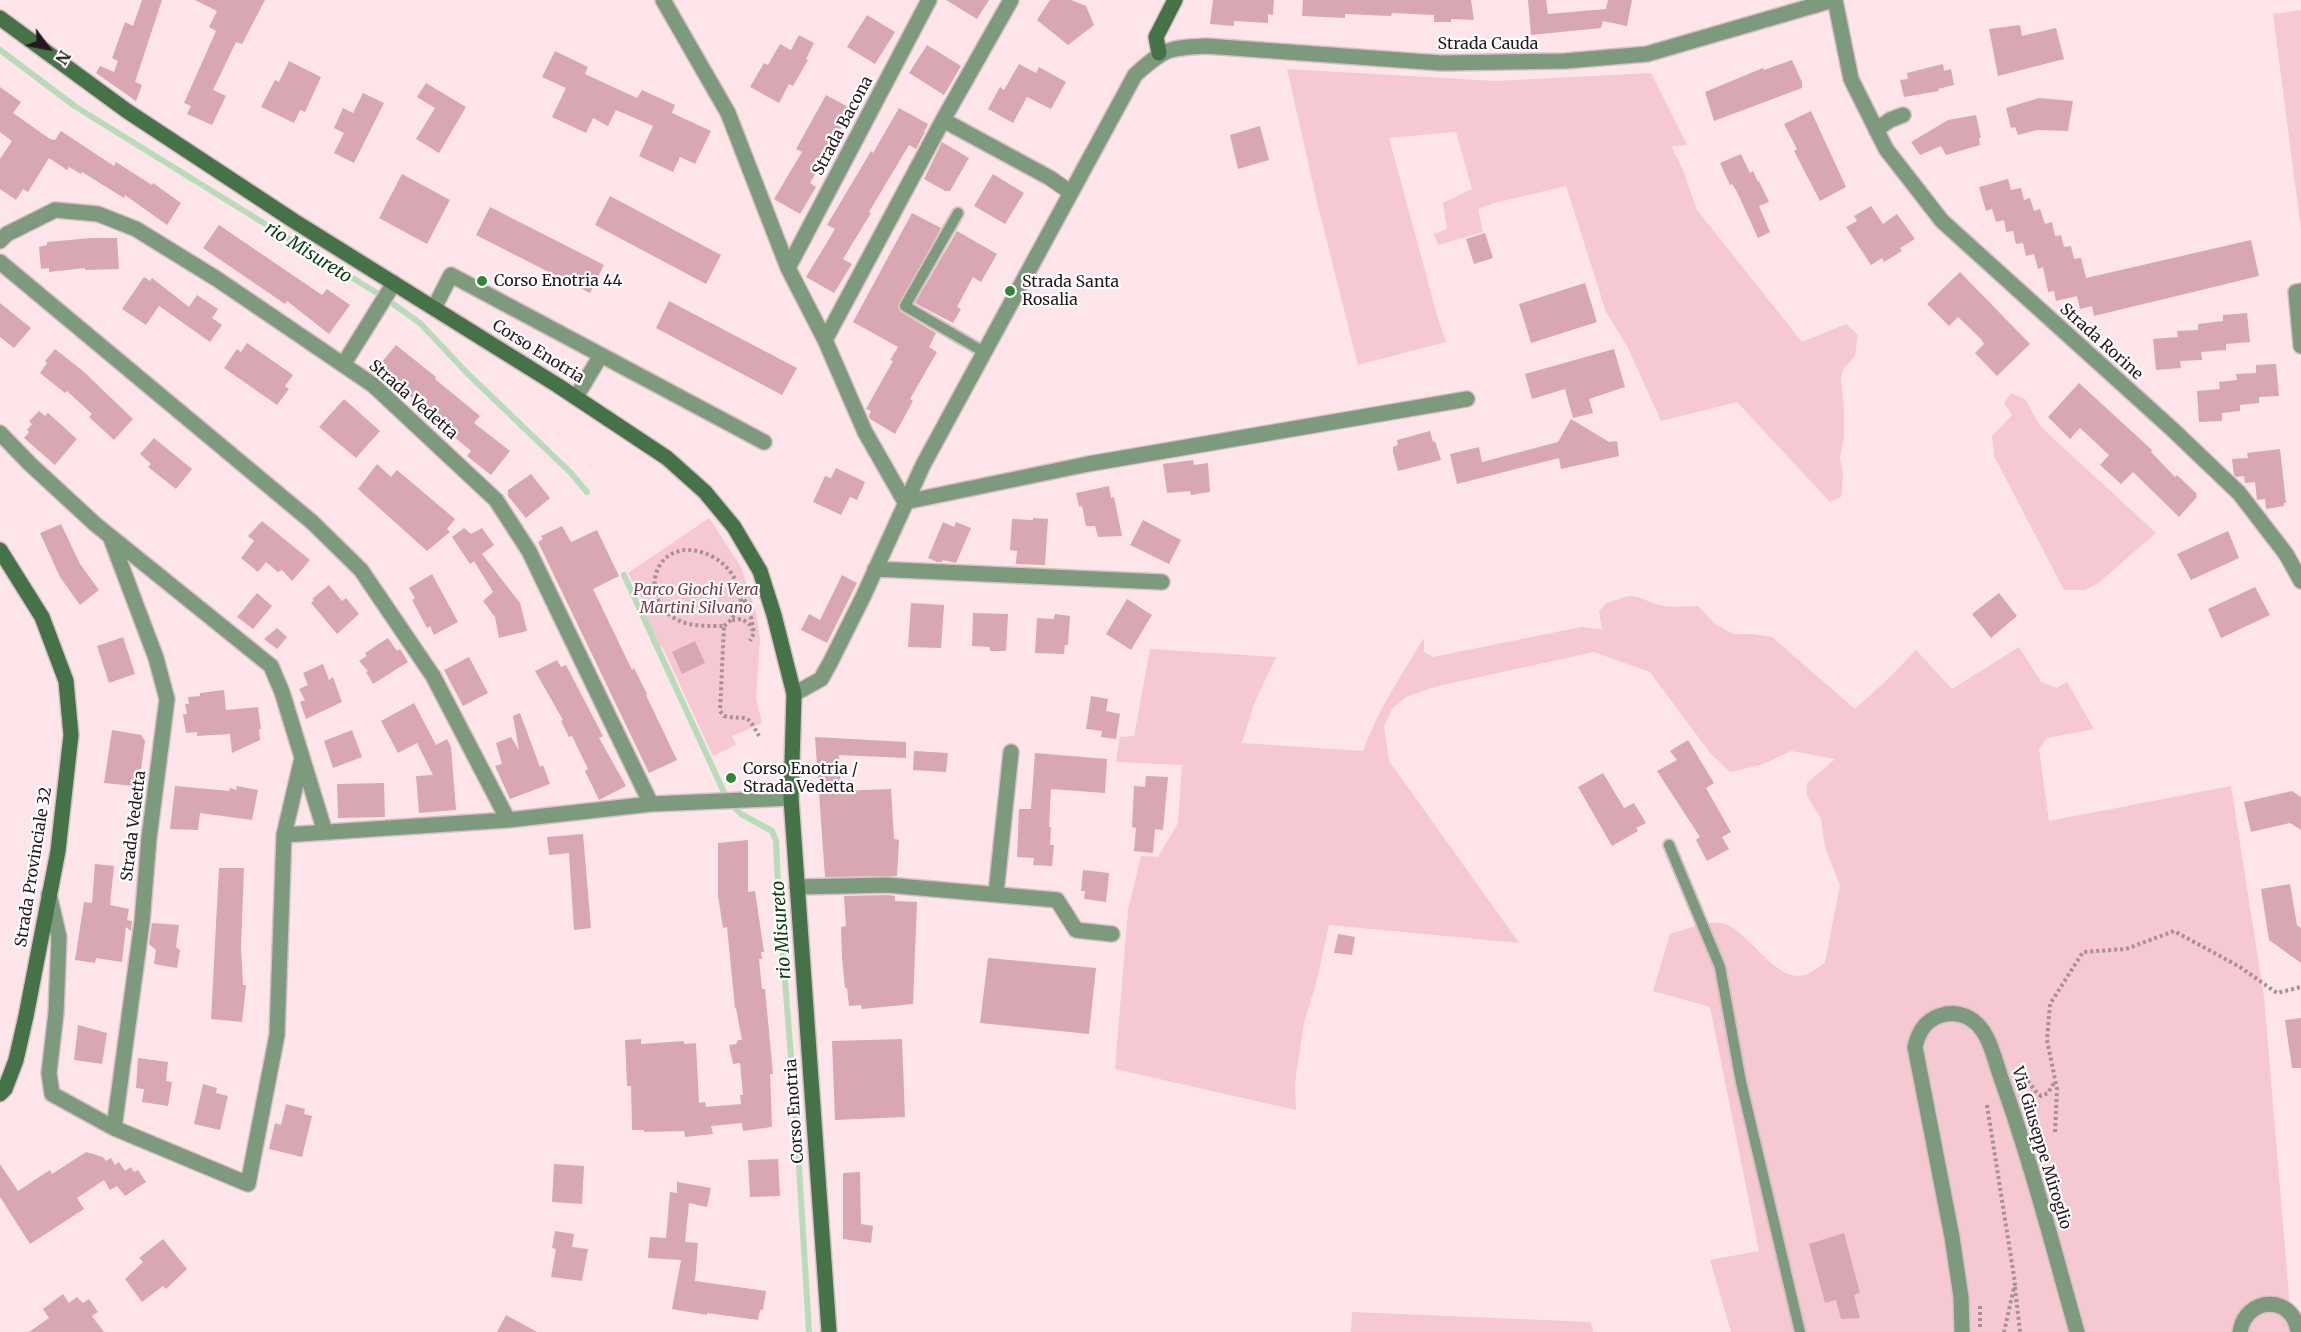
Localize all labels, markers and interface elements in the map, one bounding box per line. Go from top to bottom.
north arrow [18,18,78,78]
street label: Strada Cauda [1438,34,1538,54]
text: N [51,47,75,68]
street label: Strada Bacona [809,73,877,179]
water label: rio Misureto [260,218,356,288]
place label: Corso Enotria 44 [494,271,622,291]
place label: Strada Santa Rosalia [1022,272,1119,310]
marker: Corso Enotria 44 [475,274,489,288]
marker: Strada Santa Rosalia [1003,284,1017,298]
street label: Strada Rorine [2055,300,2147,384]
street label: Corso Enotria [488,316,588,388]
street label: Strada Vedetta [365,356,461,444]
park label: Parco Giochi Vera Martini Silvano [633,580,759,618]
place label: Corso Enotria / Strada Vedetta [743,759,858,797]
street label: Strada Vedetta [118,770,150,882]
marker: Corso Enotria / Strada Vedetta [724,771,738,785]
street label: Strada Provinciale 32 [12,786,56,948]
water label: rio Misureto [768,880,796,980]
street label: Corso Enotria [782,1058,808,1164]
street label: Via Giuseppe Miroglio [2007,1064,2075,1232]

